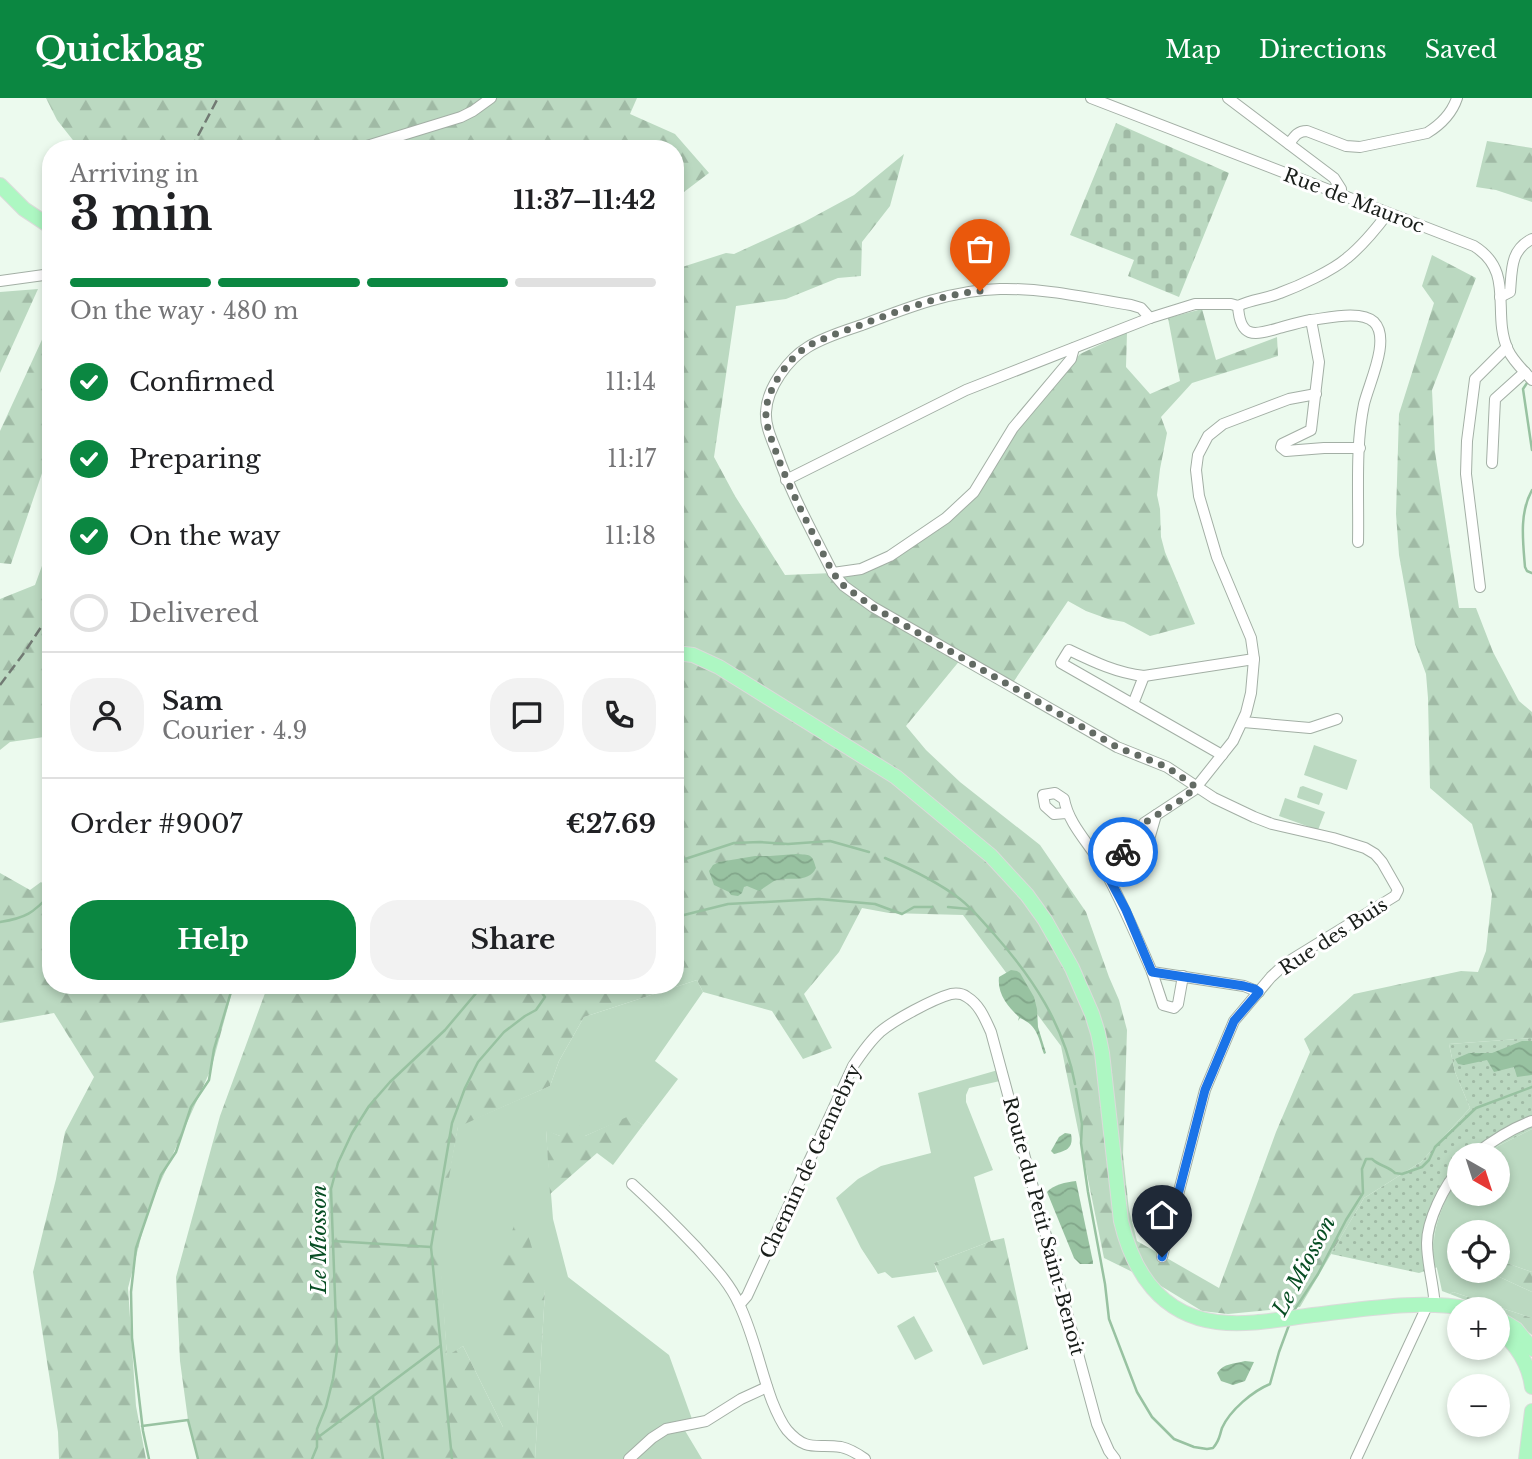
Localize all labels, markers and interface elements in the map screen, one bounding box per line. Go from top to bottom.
text: Quickbag [35,29,203,70]
text: Map [1165,35,1221,64]
text: Directions [1259,35,1387,64]
text: Saved [1425,35,1497,64]
text: Arriving in [70,160,199,188]
street label: Rue de Mauroc [1280,163,1427,238]
text: 11:37–11:42 [513,184,656,216]
text: 3 min [70,185,212,242]
pin [950,219,1010,291]
icon: bag [961,230,999,268]
text: On the way · 480 m [70,297,298,325]
icon: check [70,363,108,401]
text: Confirmed [129,366,274,398]
text: 11:14 [605,368,656,396]
icon: check [70,440,108,478]
text: Preparing [129,443,261,475]
text: 11:17 [607,445,656,473]
icon: check [70,517,108,555]
text: On the way [129,520,281,552]
text: 11:18 [605,522,656,550]
text: Delivered [129,597,259,629]
button: person [70,678,144,752]
button: chat [490,678,564,752]
button: phone [582,678,656,752]
text: Sam [162,685,223,717]
text: Courier · 4.9 [162,717,307,745]
text: Order #9007 [70,808,243,840]
text: €27.69 [566,808,656,840]
courier [1088,817,1158,887]
icon: bike [1104,833,1142,871]
street label: Rue des Buis [1275,893,1392,980]
button: Help [70,900,356,980]
button: Share [370,900,656,980]
street label: Chemin de Gennebry [755,1060,866,1262]
street label: Route du Petit Saint-Benoit [998,1094,1089,1359]
north arrow [1447,1143,1510,1206]
map controls [1447,1143,1510,1437]
water label: Le Miosson [306,1184,332,1295]
pin [1132,1185,1192,1257]
icon: home [1143,1196,1181,1234]
water label: Le Miosson [1266,1212,1341,1321]
button: locate [1447,1220,1510,1283]
button: + [1447,1297,1510,1360]
button: − [1447,1374,1510,1437]

